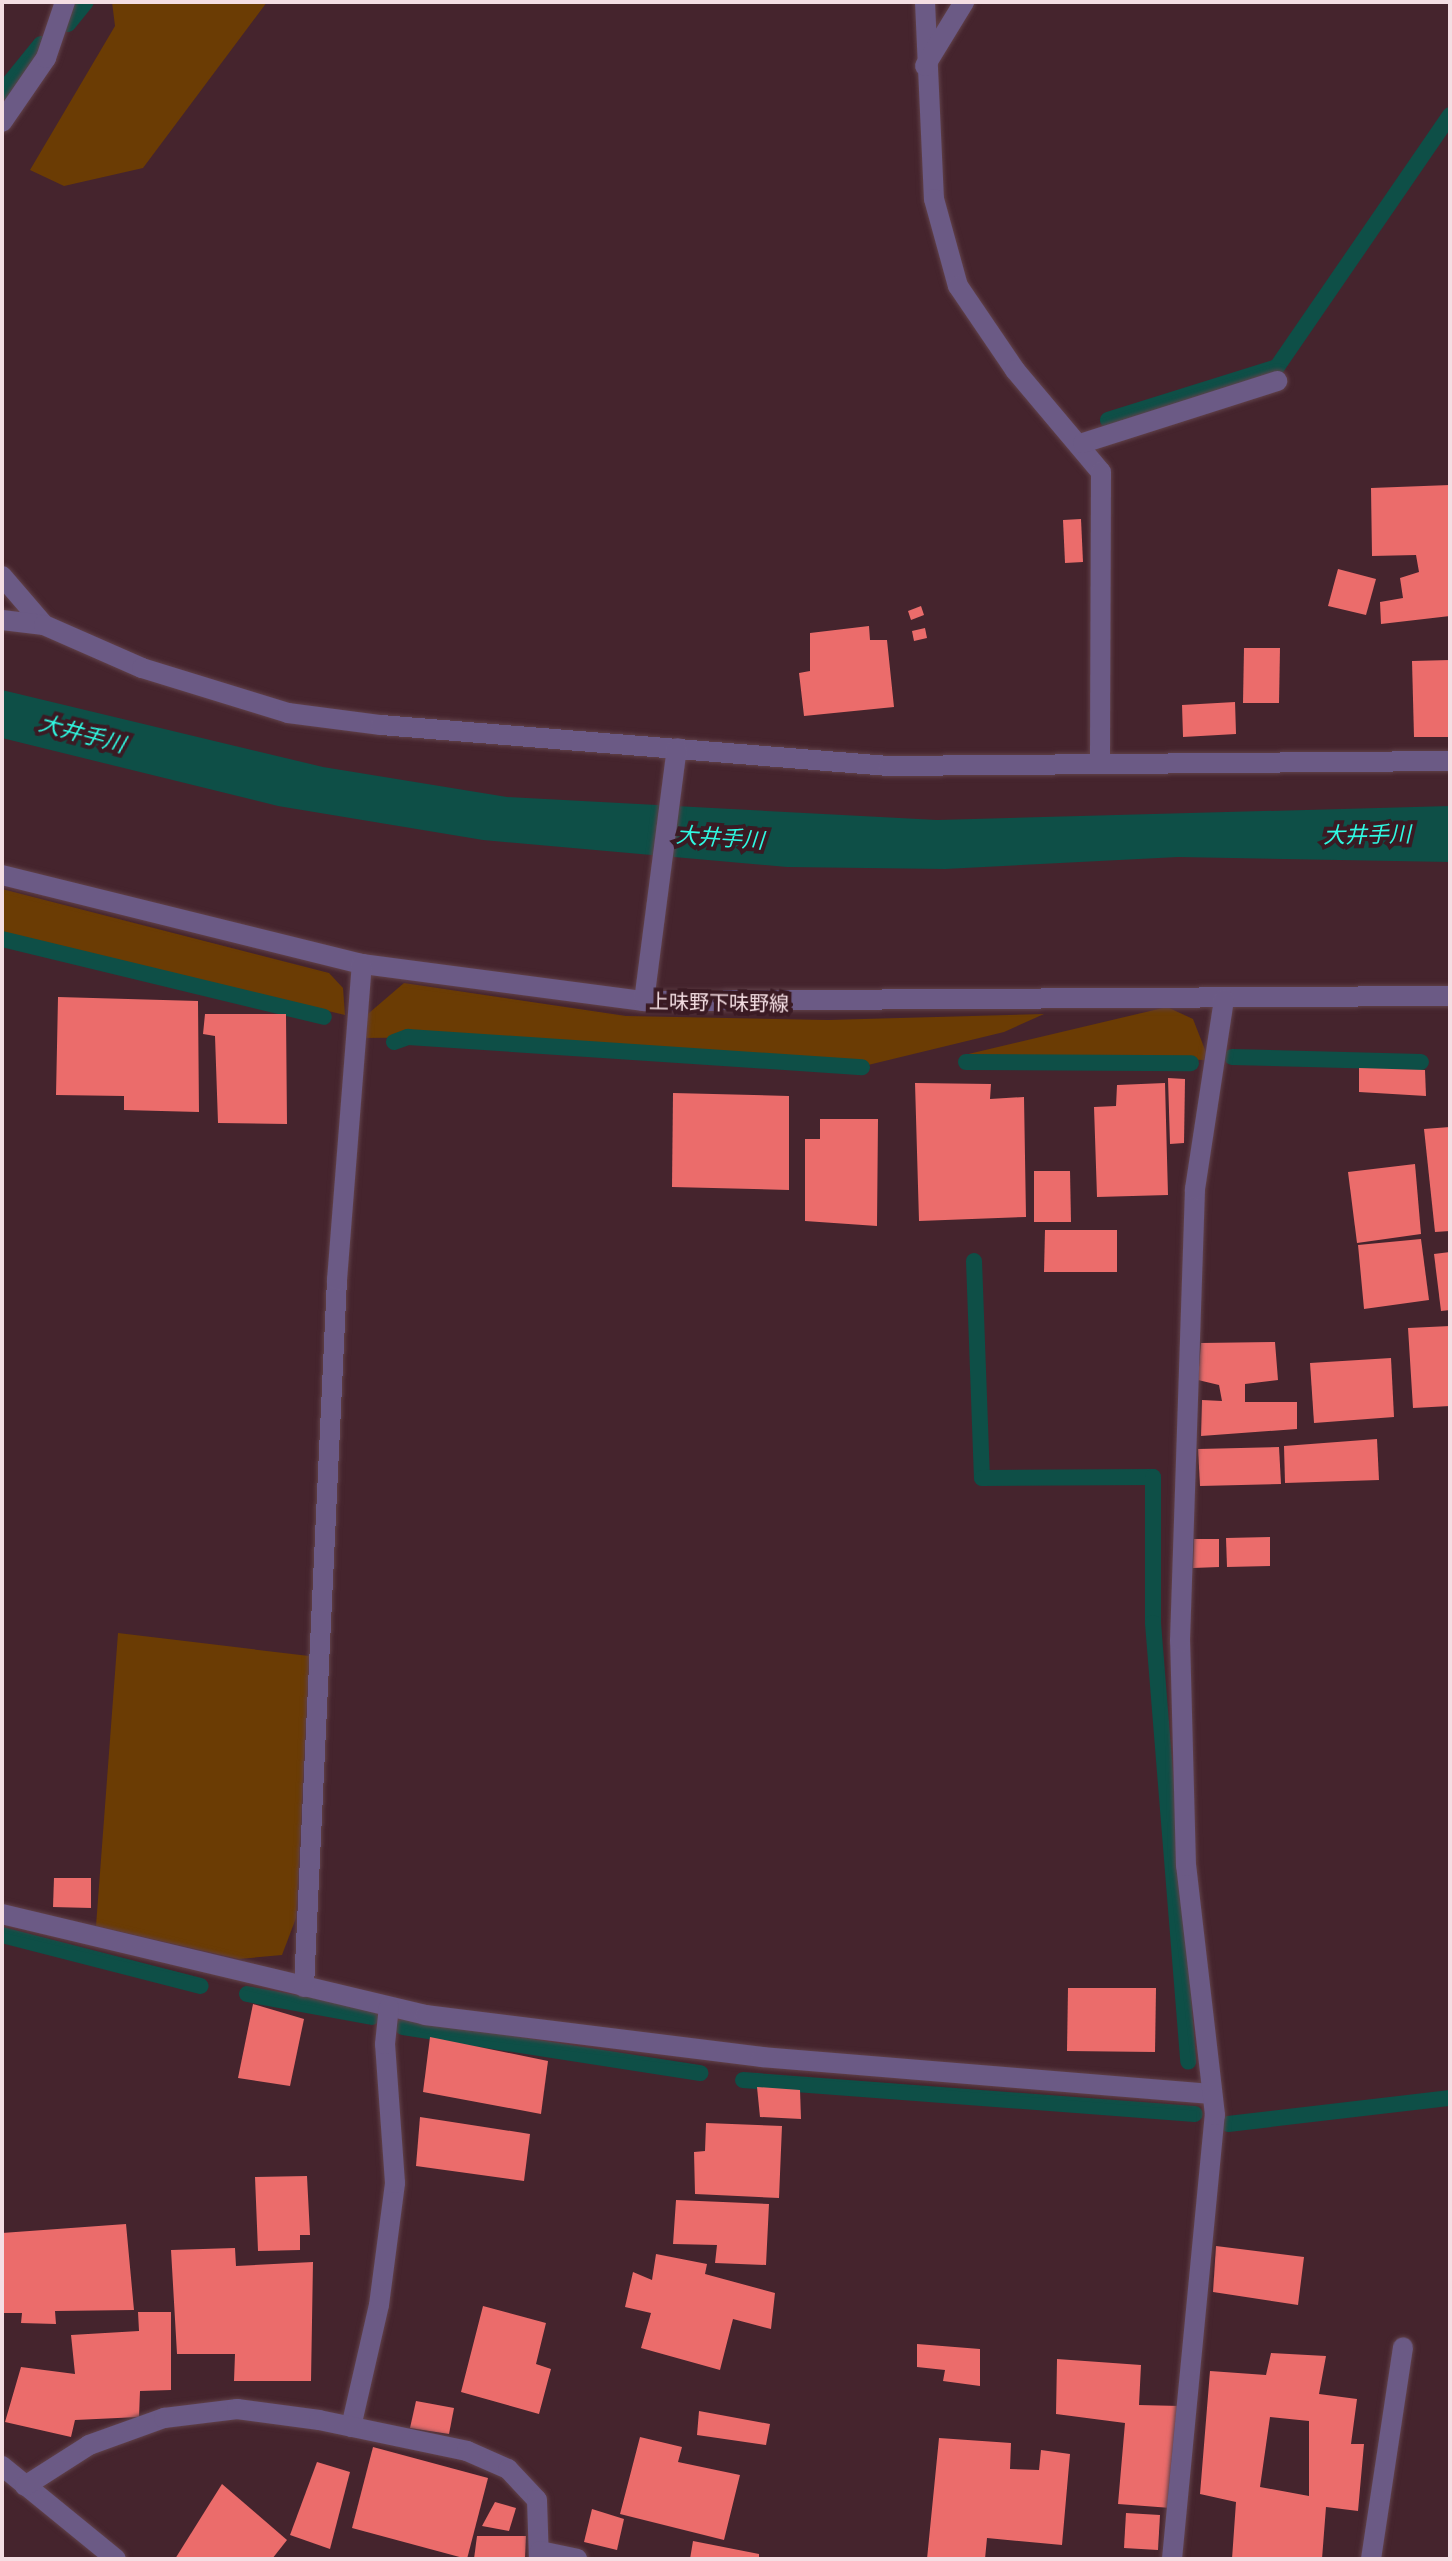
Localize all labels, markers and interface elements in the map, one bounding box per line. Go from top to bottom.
water label: 大井手川 [36,710,128,758]
water label: 大井手川 [1323,821,1411,849]
water label: 大井手川 [675,822,765,854]
street label: 上味野下味野線 [649,990,789,1016]

